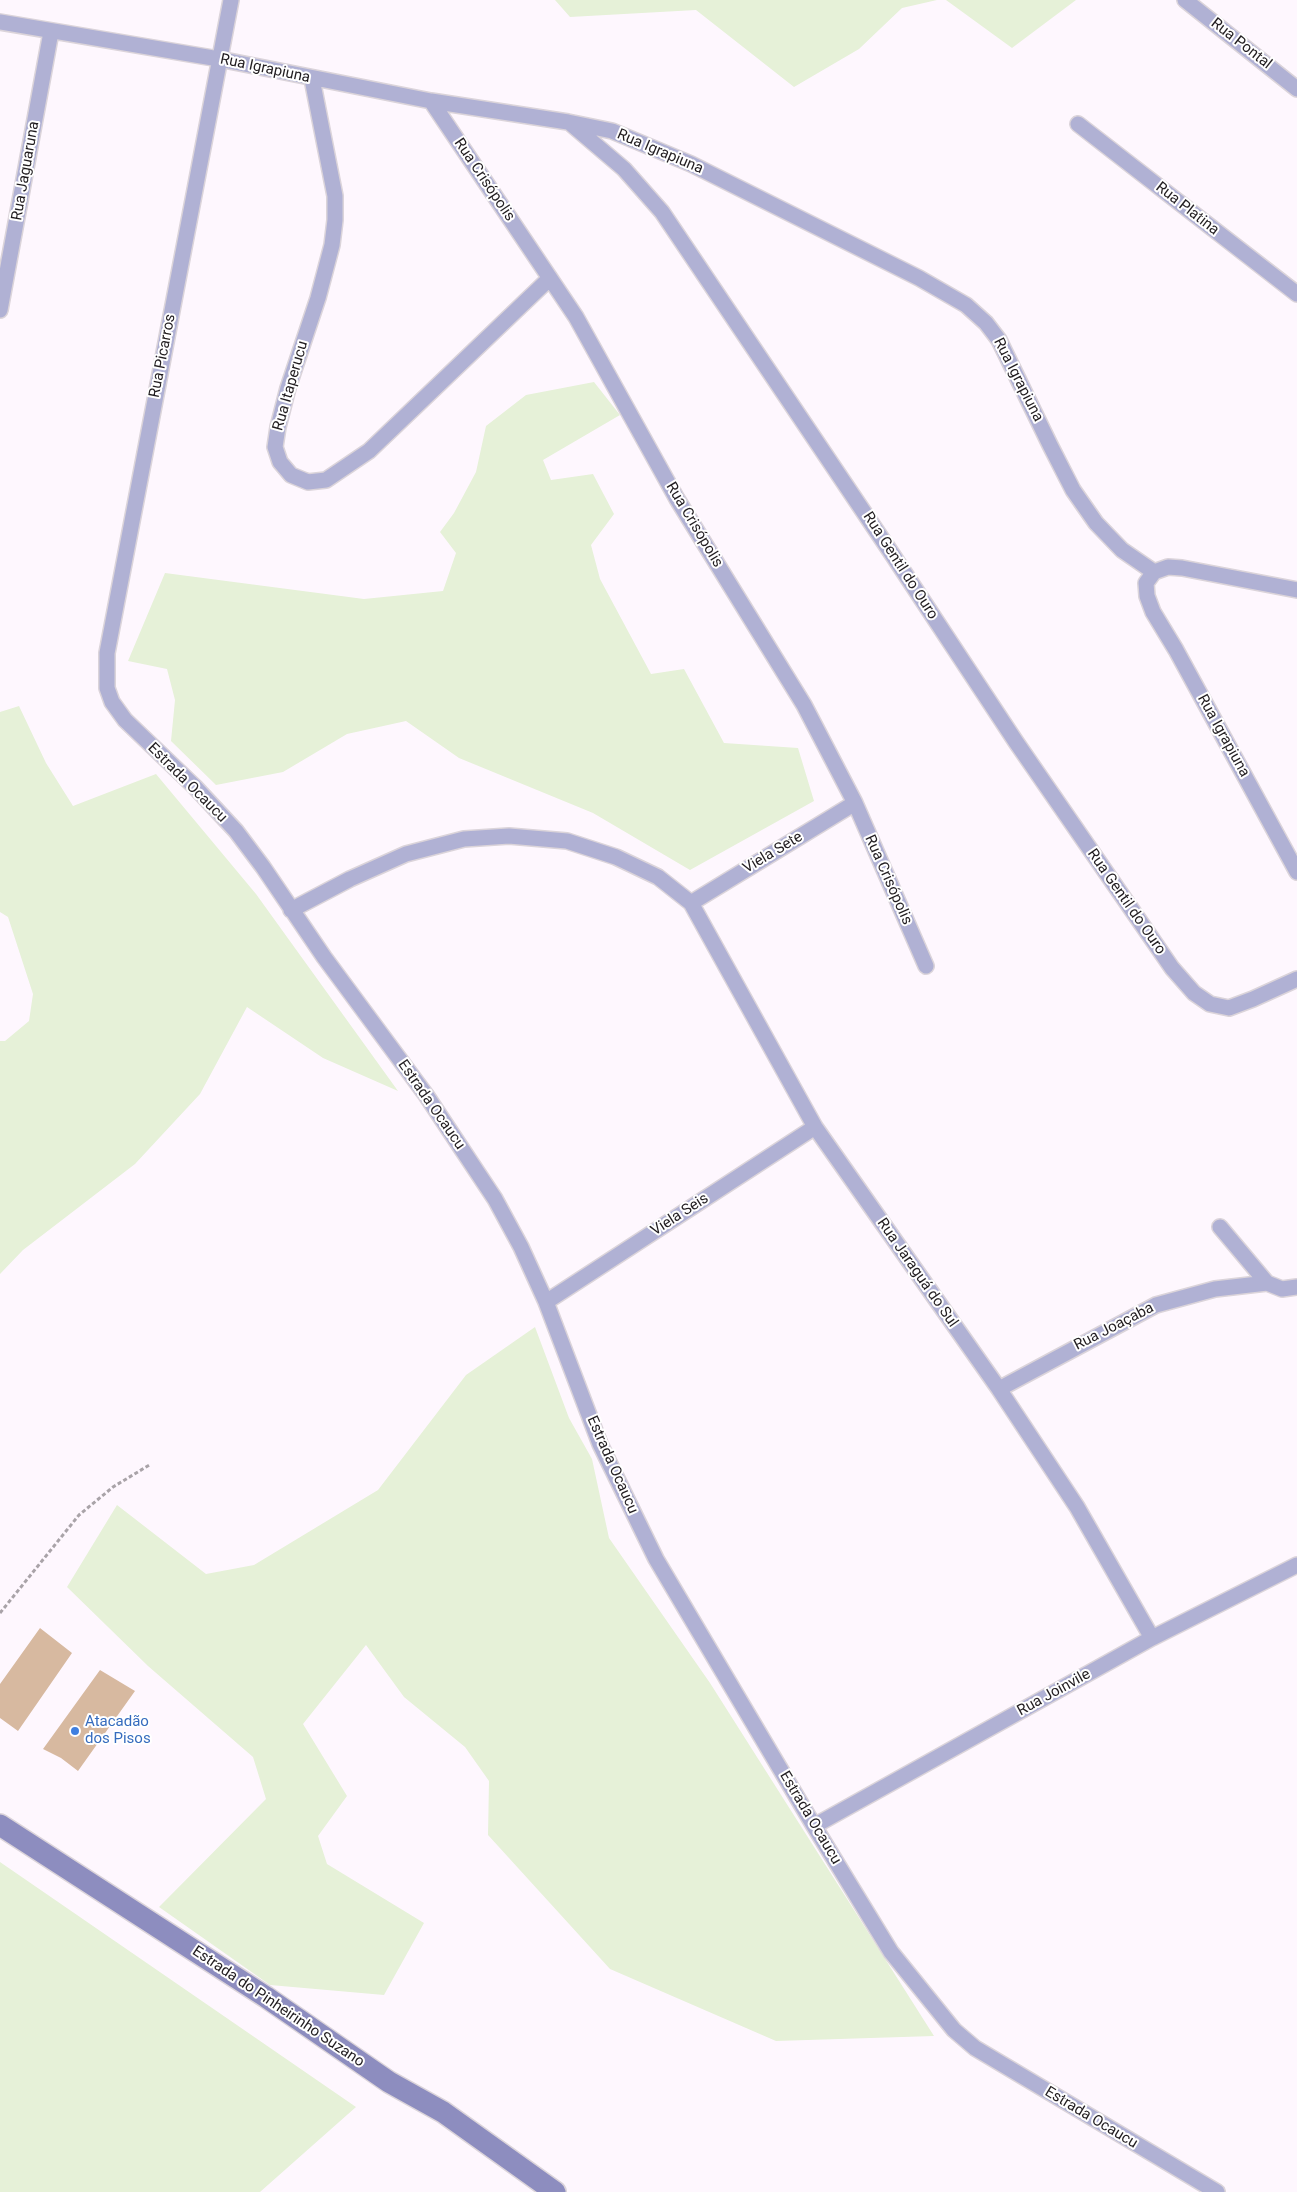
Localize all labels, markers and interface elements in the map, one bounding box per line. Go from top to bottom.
street label: Rua Pontal [1207,15,1275,73]
street label: Rua Igrapiuna [218,51,312,87]
street label: Rua Jaguaruna [8,120,44,222]
street label: Rua Igrapiuna [614,126,706,178]
street label: Rua Crisópolis [450,135,518,225]
street label: Rua Platina [1152,179,1222,239]
street label: Rua Picarros [146,313,180,399]
street label: Rua Igrapiuna [989,335,1047,425]
street label: Rua Itaperucu [270,339,312,433]
street label: Rua Crisópolis [662,479,726,571]
street label: Rua Gentil do Ouro [859,509,941,623]
street label: Rua Igrapiuna [1193,692,1253,780]
street label: Estrada Ocaucu [143,739,231,827]
street label: Viela Sete [740,828,806,878]
street label: Rua Crisópolis [860,832,916,928]
street label: Rua Gentil do Ouro [1083,846,1169,958]
street label: Estrada Ocaucu [393,1057,469,1153]
street label: Viela Seis [648,1190,712,1240]
street label: Rua Jaraguá do Sul [873,1215,961,1331]
street label: Rua Joaçaba [1071,1299,1157,1355]
street label: Estrada Ocaucu [582,1413,642,1517]
street label: Rua Joinvile [1014,1666,1094,1720]
place label: Atacadão dos Pisos [85,1713,151,1748]
marker: Atacadão dos Pisos [69,1725,81,1737]
street label: Estrada Ocaucu [775,1768,845,1868]
street label: Estrada do Pinheirinho Suzano [189,1943,367,2071]
street label: Estrada Ocaucu [1041,2083,1141,2153]

